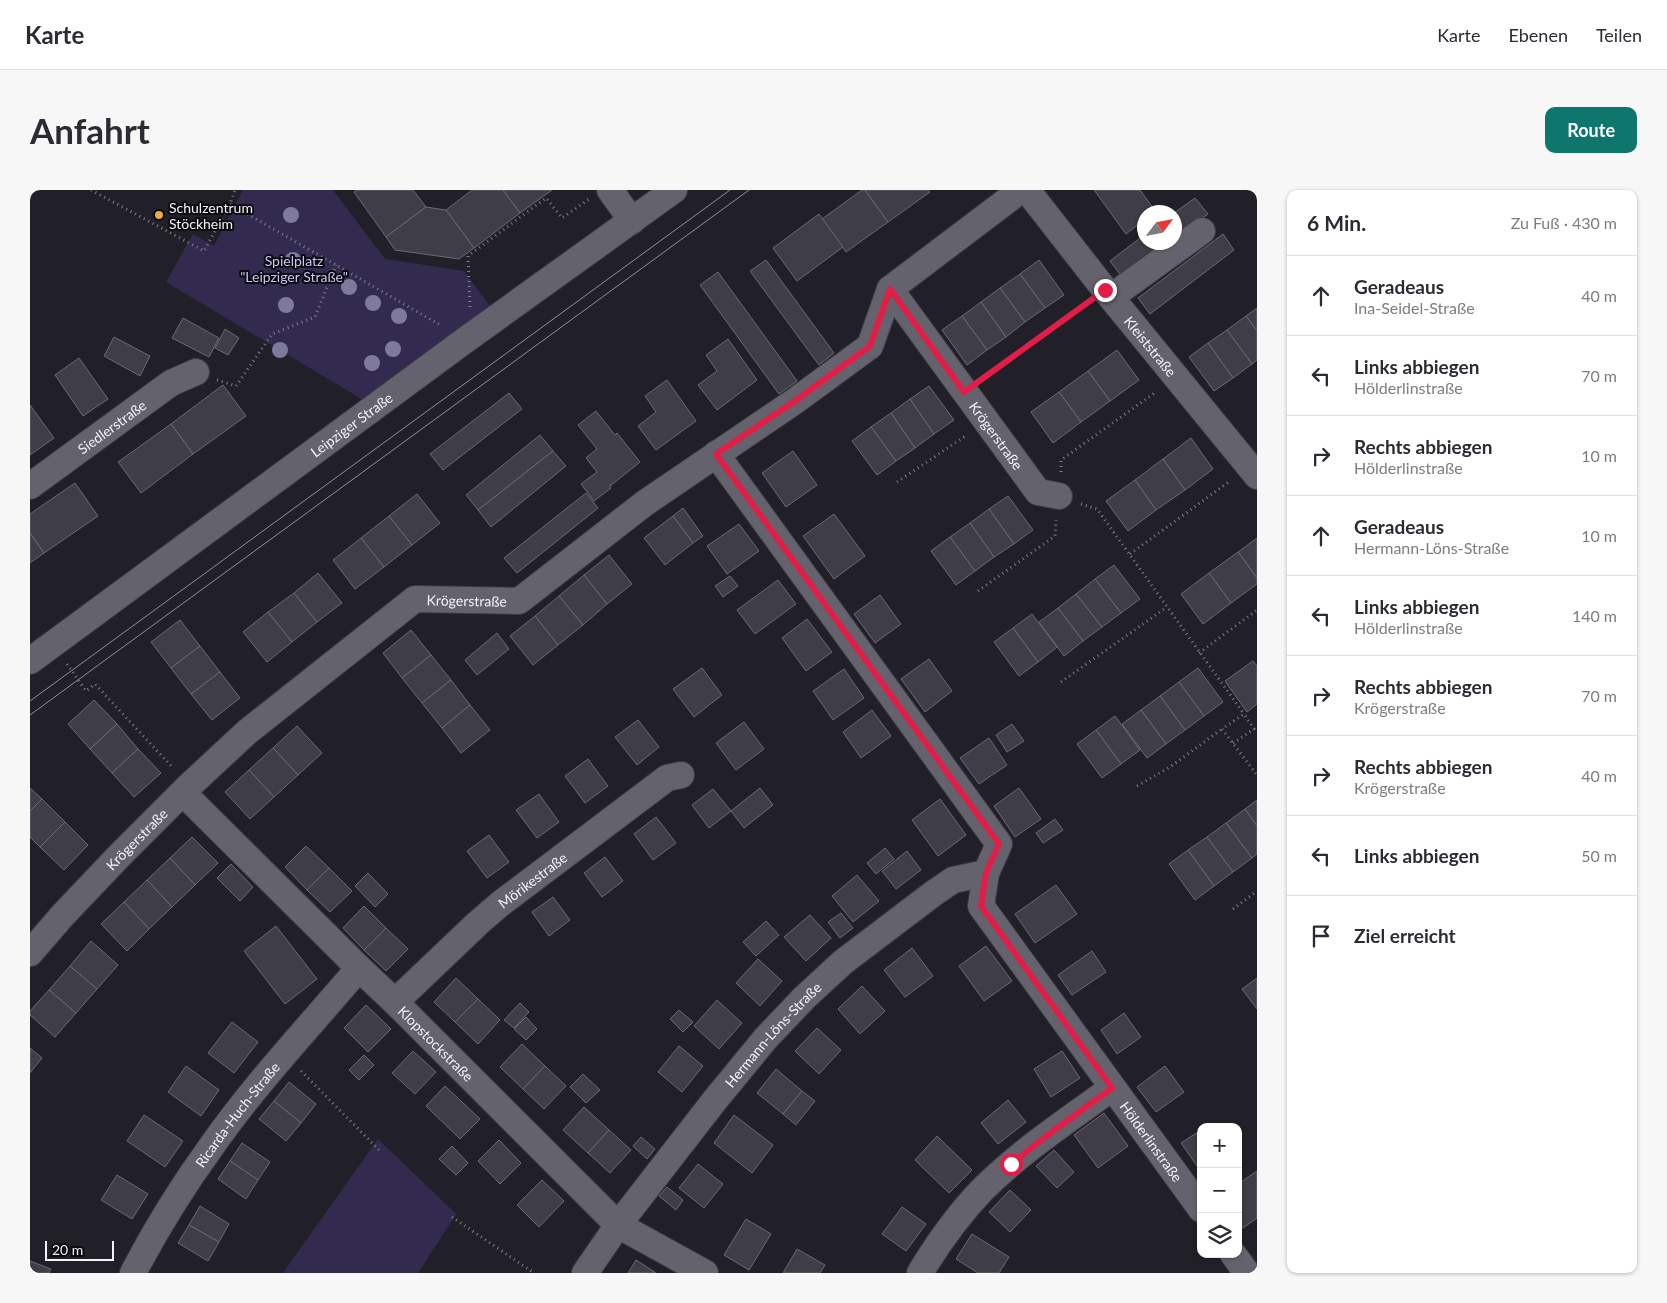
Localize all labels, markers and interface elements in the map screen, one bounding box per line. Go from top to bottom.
text: Karte [25,20,84,49]
text: Karte [1437,24,1480,46]
text: Ebenen [1508,24,1568,46]
text: Teilen [1596,24,1642,46]
button: Route [1545,107,1637,153]
text: Anfahrt [30,109,150,151]
place label: Schulzentrum Stöckheim [169,199,253,232]
north arrow [1137,205,1182,250]
marker: Schulzentrum Stöckheim [153,209,165,221]
text: 6 Min. [1307,210,1366,235]
text: Zu Fuß · 430 m [1511,213,1617,232]
park label: Spielplatz "Leipziger Straße" [240,252,348,285]
text: Geradeaus [1354,275,1444,298]
route end [1094,279,1117,302]
icon: ahead [1307,282,1335,310]
text: 40 m [1581,286,1617,305]
text: Ina-Seidel-Straße [1354,298,1475,317]
street label: Kleiststraße [1121,312,1180,380]
text: Links abbiegen [1354,355,1479,378]
icon: left [1307,362,1335,390]
text: 70 m [1581,366,1617,385]
text: Hölderlinstraße [1354,378,1463,397]
street label: Leipziger Straße [307,388,396,460]
street label: Siedlerstraße [74,396,149,457]
street label: Krögerstraße [966,398,1027,473]
text: Rechts abbiegen [1354,435,1492,458]
icon: right [1307,442,1335,470]
text: 10 m [1581,446,1617,465]
text: Hölderlinstraße [1354,458,1463,477]
text: Geradeaus [1354,515,1444,538]
icon: ahead [1307,522,1335,550]
text: 10 m [1581,526,1617,545]
text: Hermann-Löns-Straße [1354,538,1509,557]
street label: Krögerstraße [427,591,507,609]
text: Links abbiegen [1354,595,1479,618]
icon: left [1307,602,1335,630]
text: 140 m [1572,606,1617,625]
text: Hölderlinstraße [1354,618,1463,637]
text: Rechts abbiegen [1354,675,1492,698]
icon: right [1307,682,1335,710]
text: 70 m [1581,686,1617,705]
text: Krögerstraße [1354,698,1446,717]
text: Rechts abbiegen [1354,755,1492,778]
icon: right [1307,762,1335,790]
text: 40 m [1581,766,1617,785]
text: Krögerstraße [1354,778,1446,797]
street label: Krögerstraße [102,804,171,873]
icon: left [1307,842,1335,870]
text: Links abbiegen [1354,844,1479,867]
text: 50 m [1581,846,1617,865]
street label: Mörikestraße [494,848,570,911]
icon: arrive [1307,922,1335,950]
text: Ziel erreicht [1354,924,1456,947]
street label: Hermann-Löns-Straße [721,978,824,1090]
street label: Klopstockstraße [395,1002,478,1085]
street label: Ricarda-Huch-Straße [191,1058,283,1170]
street label: Hölderlinstraße [1117,1098,1187,1185]
map controls [1197,1123,1242,1258]
button: + [1197,1123,1242,1168]
route start [1000,1153,1023,1176]
button: − [1197,1168,1242,1213]
button: layers [1197,1213,1242,1258]
scale bar [45,1238,114,1261]
text: 20 m [52,1241,83,1258]

